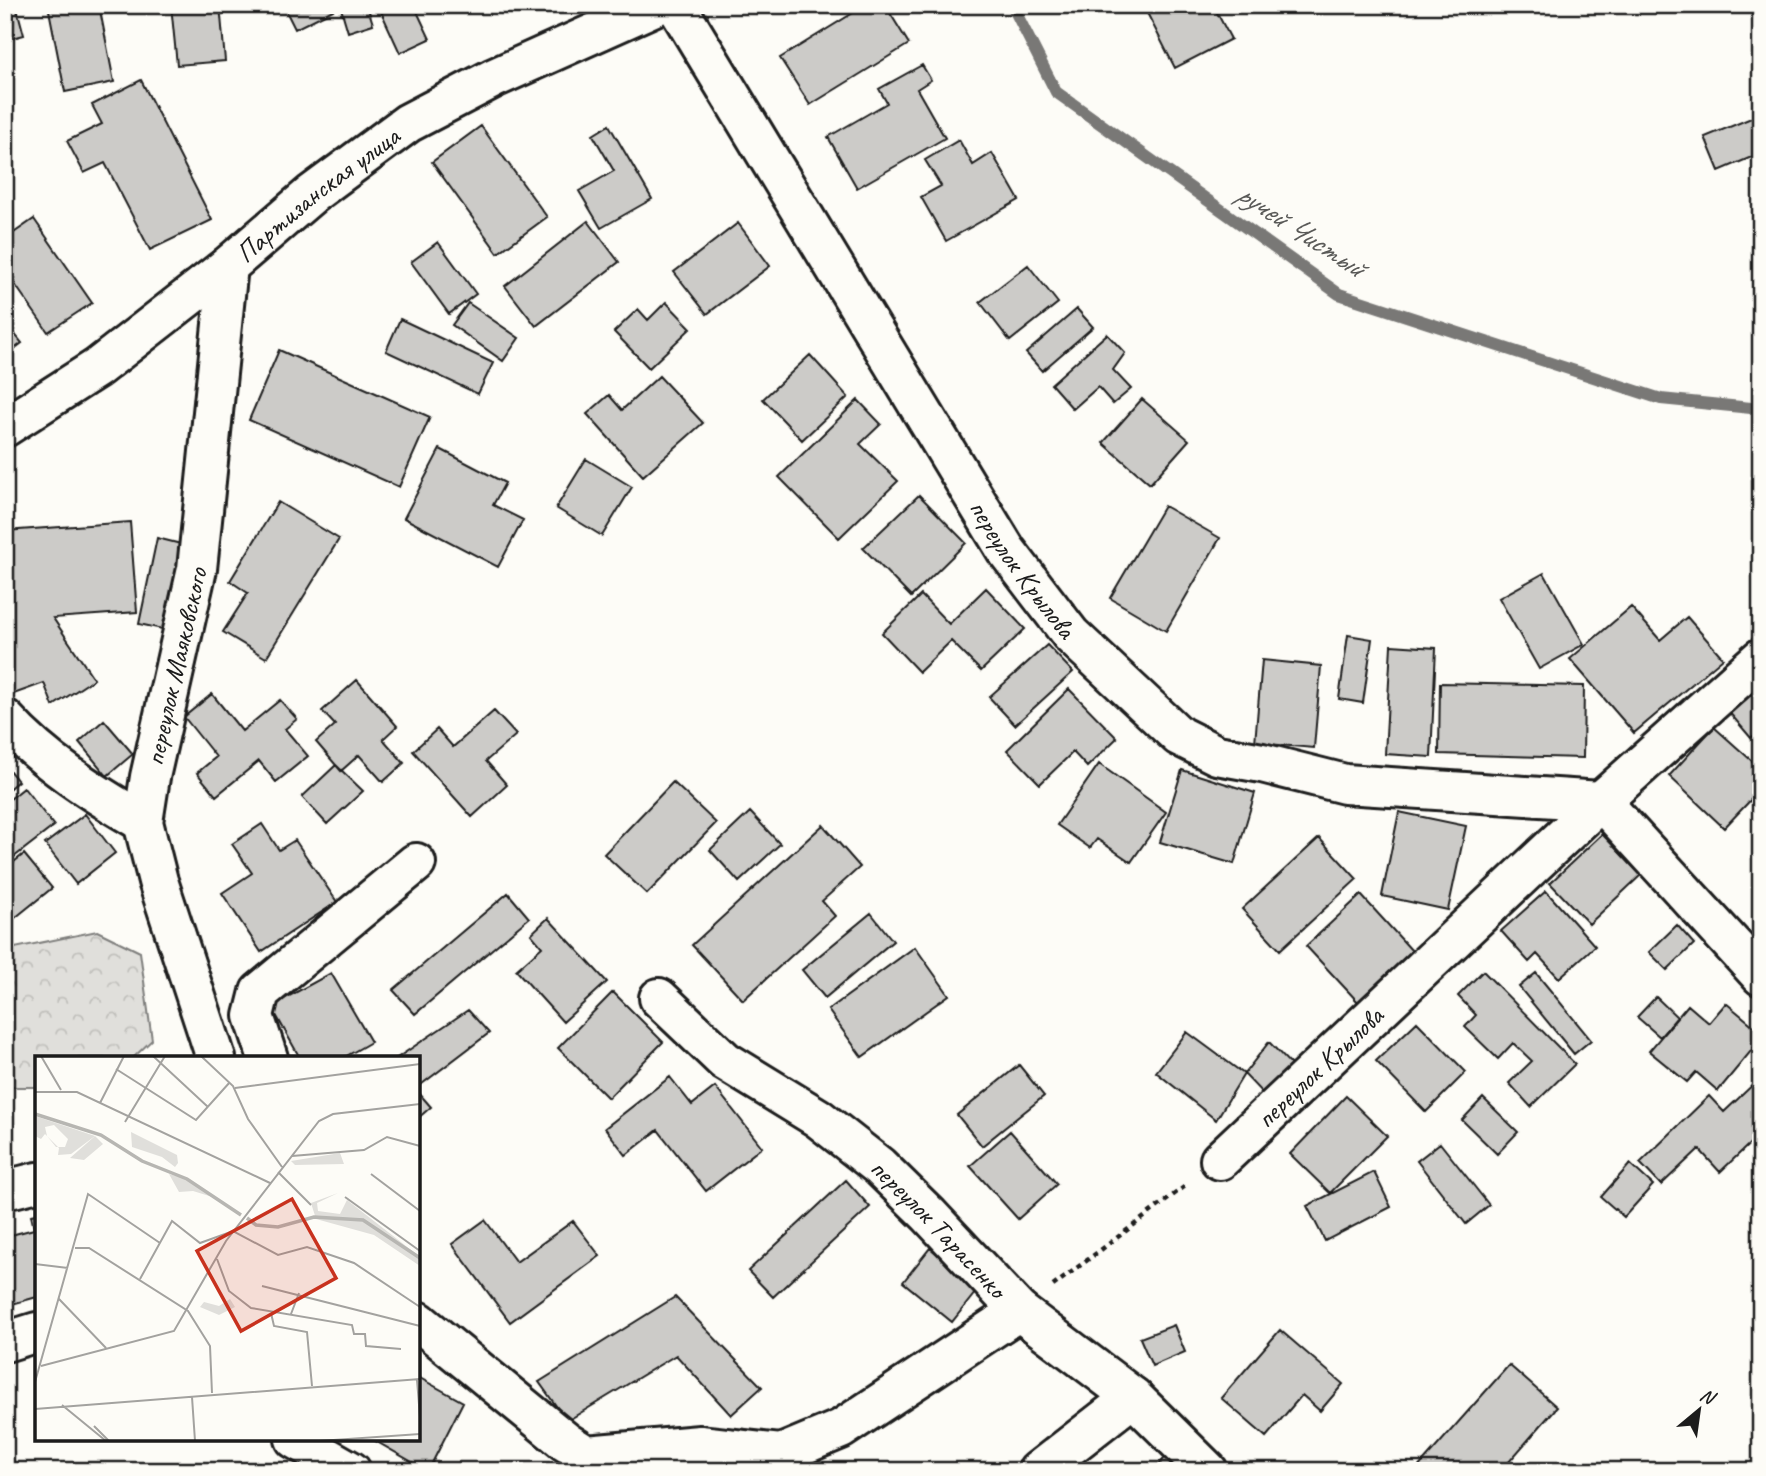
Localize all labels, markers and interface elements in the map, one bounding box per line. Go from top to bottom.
street label: Партизанская улица [228,117,408,270]
water label: ручей Чистый [1229,174,1377,289]
street label: переулок Крылова [961,493,1085,647]
street label: переулок Маяковского [136,562,215,769]
street label: переулок Крылова [1248,997,1392,1136]
inset map [35,1056,420,1441]
street label: переулок Тарасенко [863,1150,1017,1308]
north arrow [1664,1374,1734,1444]
text: N [1696,1383,1721,1411]

